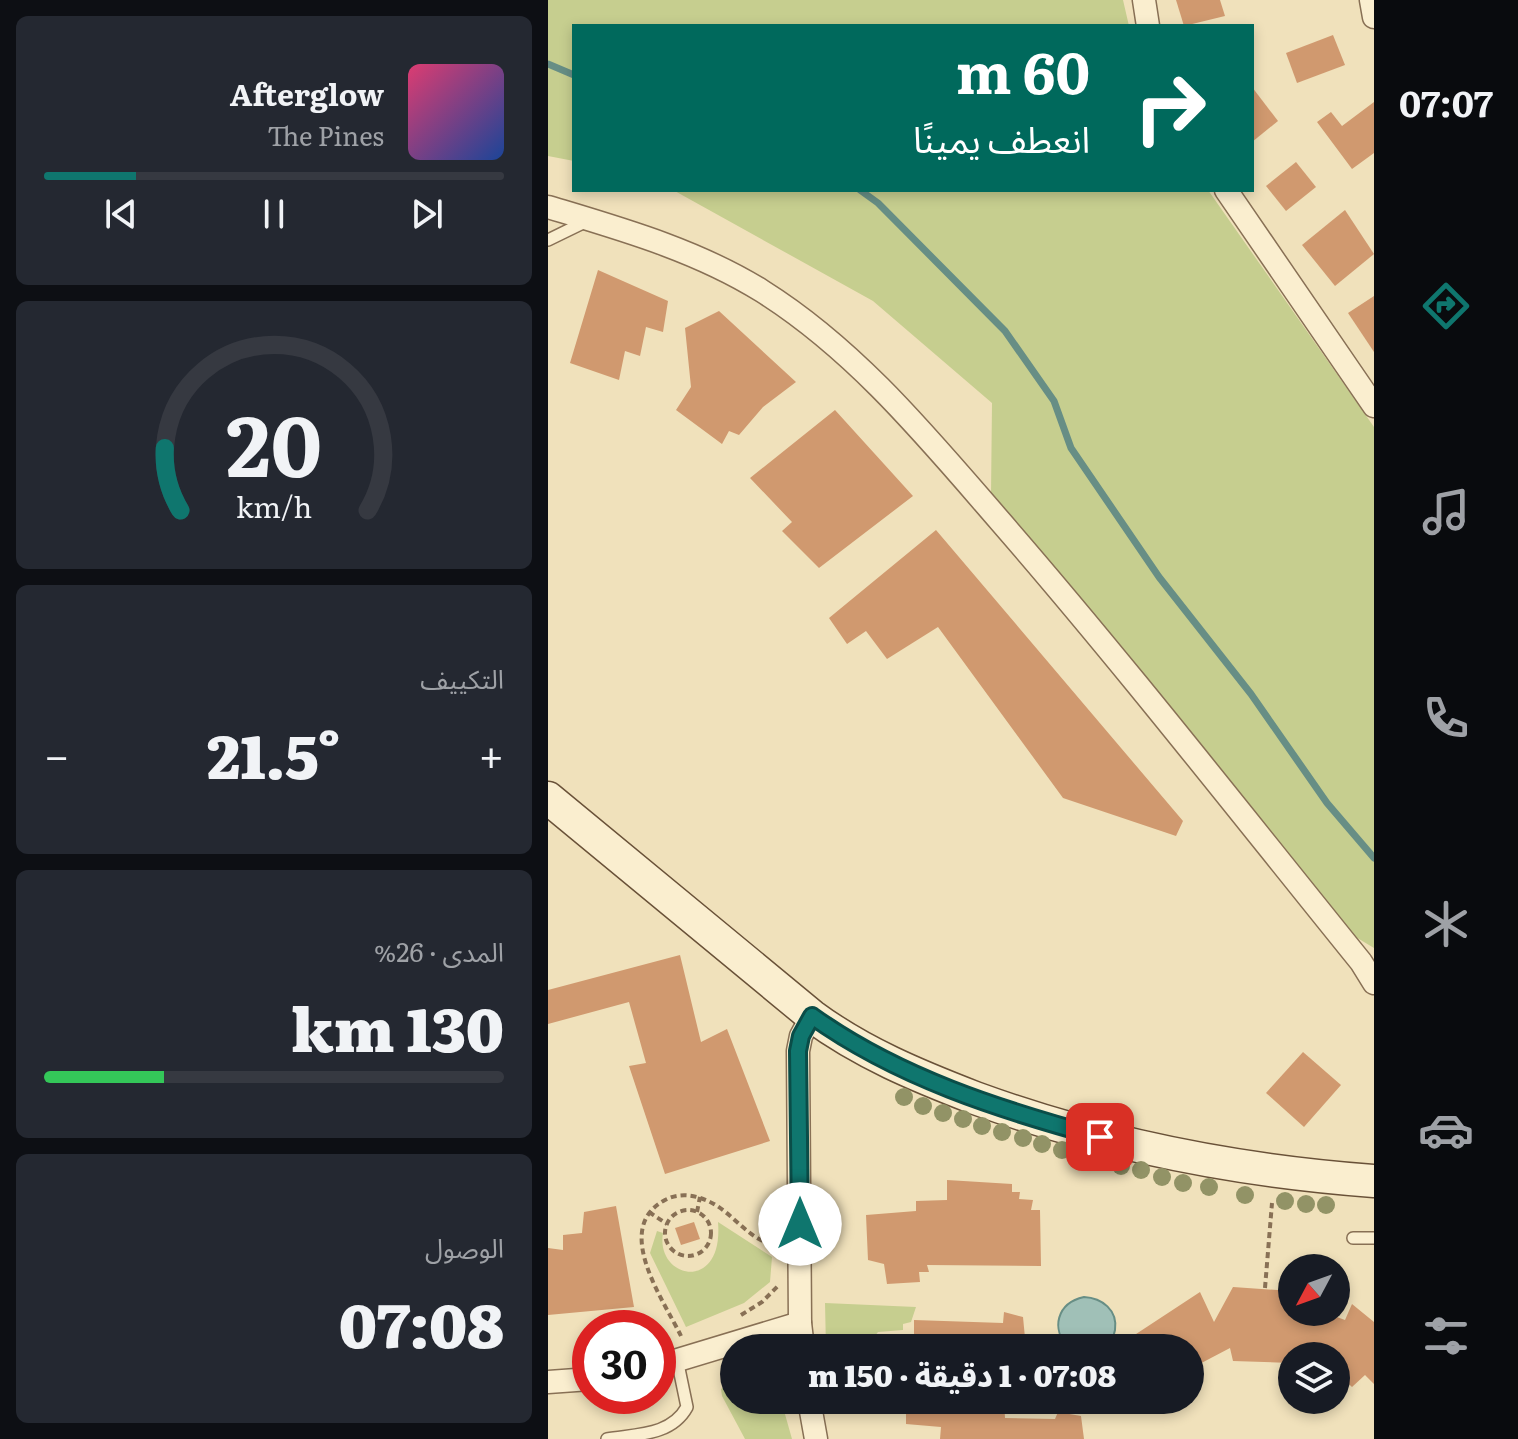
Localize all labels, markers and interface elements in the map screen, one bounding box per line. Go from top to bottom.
text: 60 m [956,28,1090,111]
icon: right [1118,56,1222,160]
text: Afterglow [230,71,384,115]
text: 07:07 [1399,75,1493,128]
text: انعطف يمينًا [913,111,1090,164]
text: The Pines [267,115,384,154]
icon: previous [99,192,143,236]
icon: pause [252,192,296,236]
icon: next [405,192,449,236]
icon: directions [1418,278,1474,334]
text: 20 [226,378,322,502]
text: km/h [236,484,312,527]
icon: music [1418,484,1474,540]
text: التكييف [420,658,504,697]
icon: phone [1418,690,1474,746]
text: 21.5° [207,708,341,797]
text: − [44,720,70,786]
text: + [478,720,504,786]
icon: climate [1418,896,1474,952]
text: المدى · 26% [374,931,504,970]
text: 130 km [291,981,504,1070]
icon: car [1418,1102,1474,1158]
pin [1066,1103,1134,1171]
icon: arrive [1078,1115,1122,1159]
position arrow [758,1182,842,1266]
text: الوصول [425,1227,504,1266]
north arrow [1278,1254,1350,1326]
map controls [1278,1254,1350,1414]
text: 07:08 [339,1277,504,1366]
icon: filters [1418,1308,1474,1364]
speed limit sign: 30 [572,1310,676,1414]
button: layers [1278,1342,1350,1414]
text: 07:08 · 1 دقيقة · 150 m [808,1352,1116,1396]

